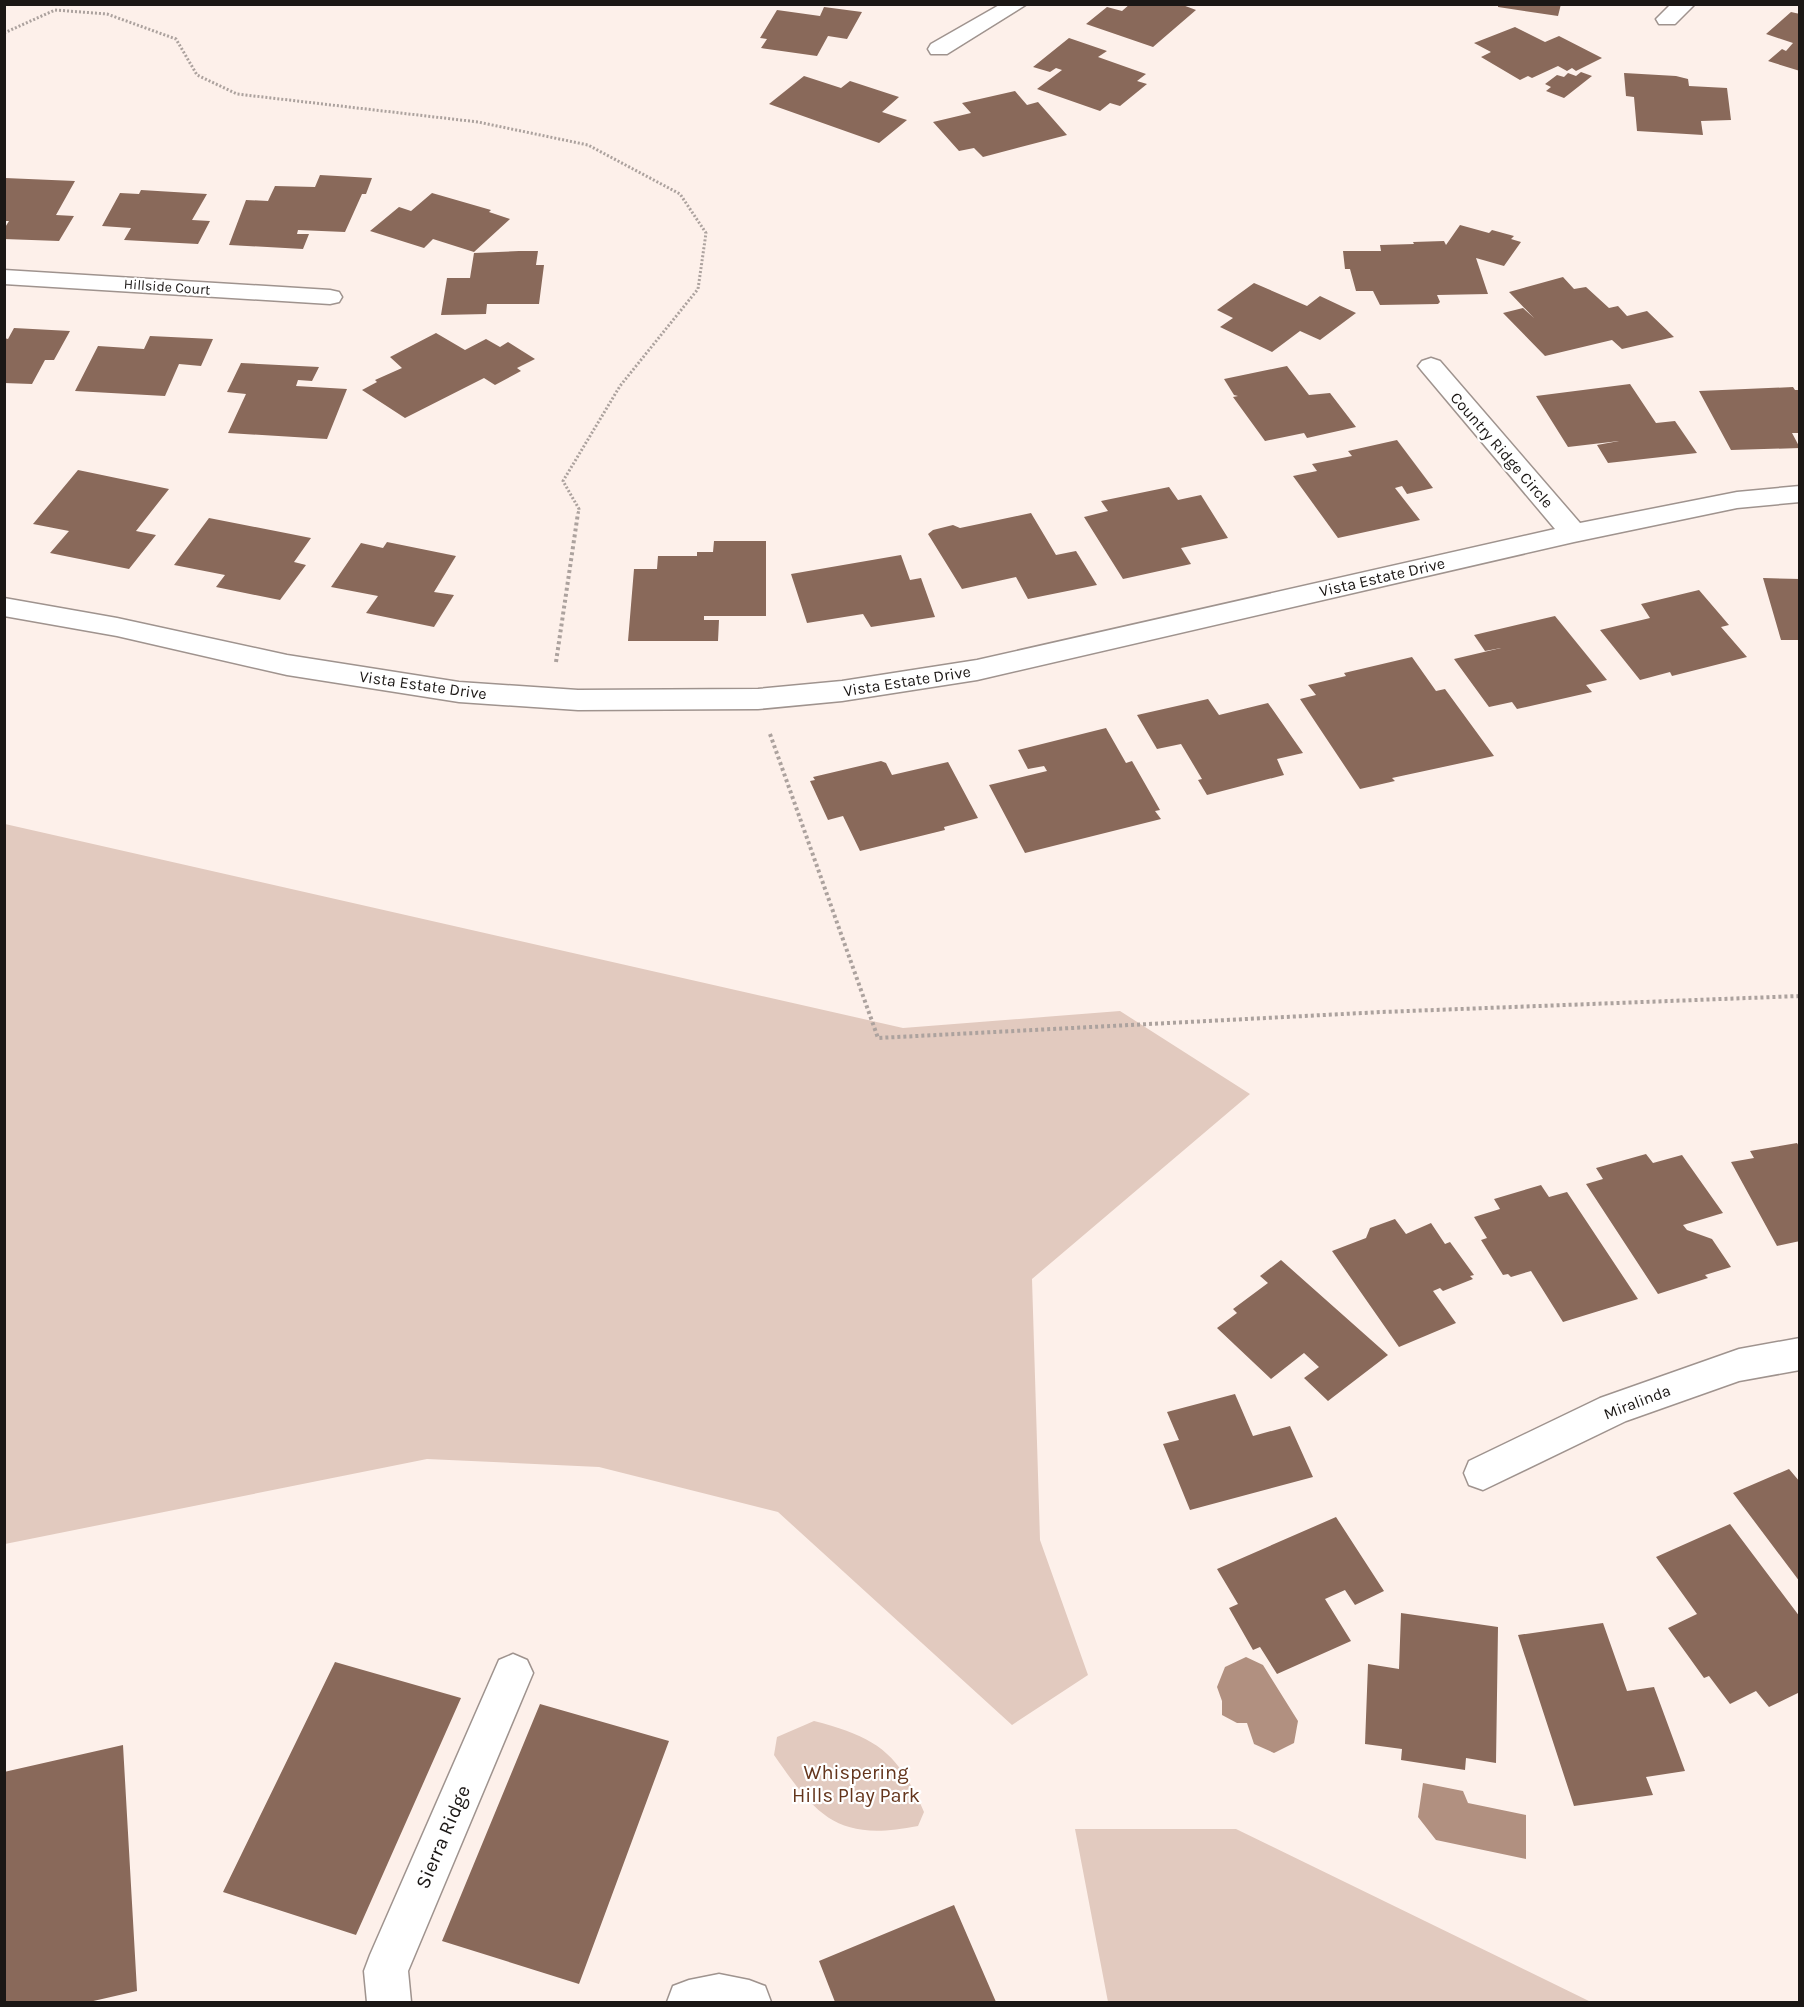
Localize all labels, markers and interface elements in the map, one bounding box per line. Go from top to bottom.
street label: Hillside Court [123,275,211,299]
street label: Country Ridge Circle [1446,388,1558,512]
street label: Vista Estate Drive [1317,553,1447,601]
street label: Vista Estate Drive [842,662,972,700]
street label: Vista Estate Drive [358,667,488,703]
street label: Miralinda [1601,1381,1673,1423]
park label: Whispering Hills Play Park [792,1761,920,1807]
street label: Sierra Ridge [411,1782,475,1892]

